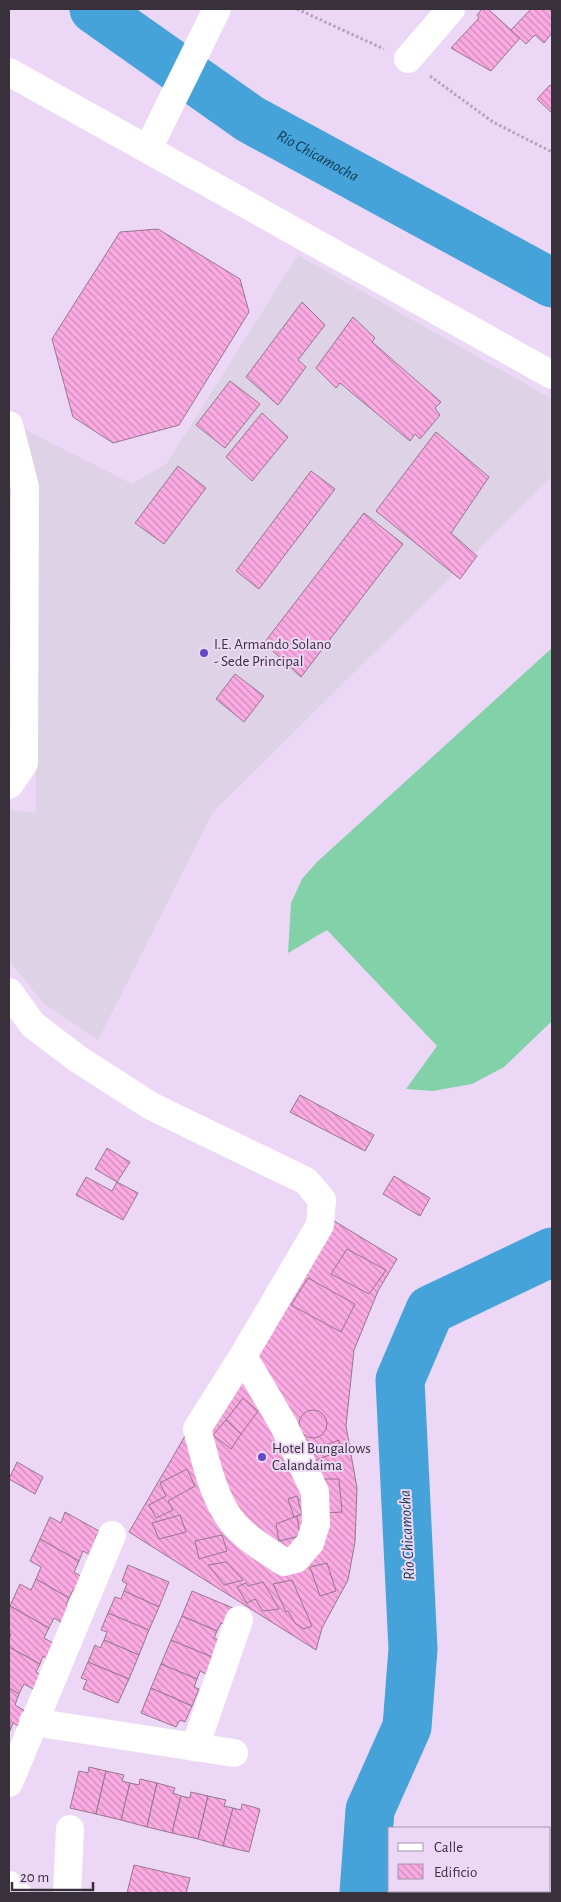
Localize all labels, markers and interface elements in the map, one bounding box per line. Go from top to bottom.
water label: Río Chicamocha [274,127,361,184]
place label: I.E. Armando Solano - Sede Principal [214,637,331,669]
marker: I.E. Armando Solano - Sede Principal [198,647,210,659]
place label: Hotel Bungalows Calandaima [272,1441,371,1473]
marker: Hotel Bungalows Calandaima [256,1451,268,1463]
water label: Río Chicamocha [397,1490,417,1580]
legend [388,1827,551,1892]
text: Calle [434,1840,463,1855]
scale bar [12,1860,94,1892]
text: Edificio [434,1865,477,1880]
text: 20 m [20,1870,49,1885]

